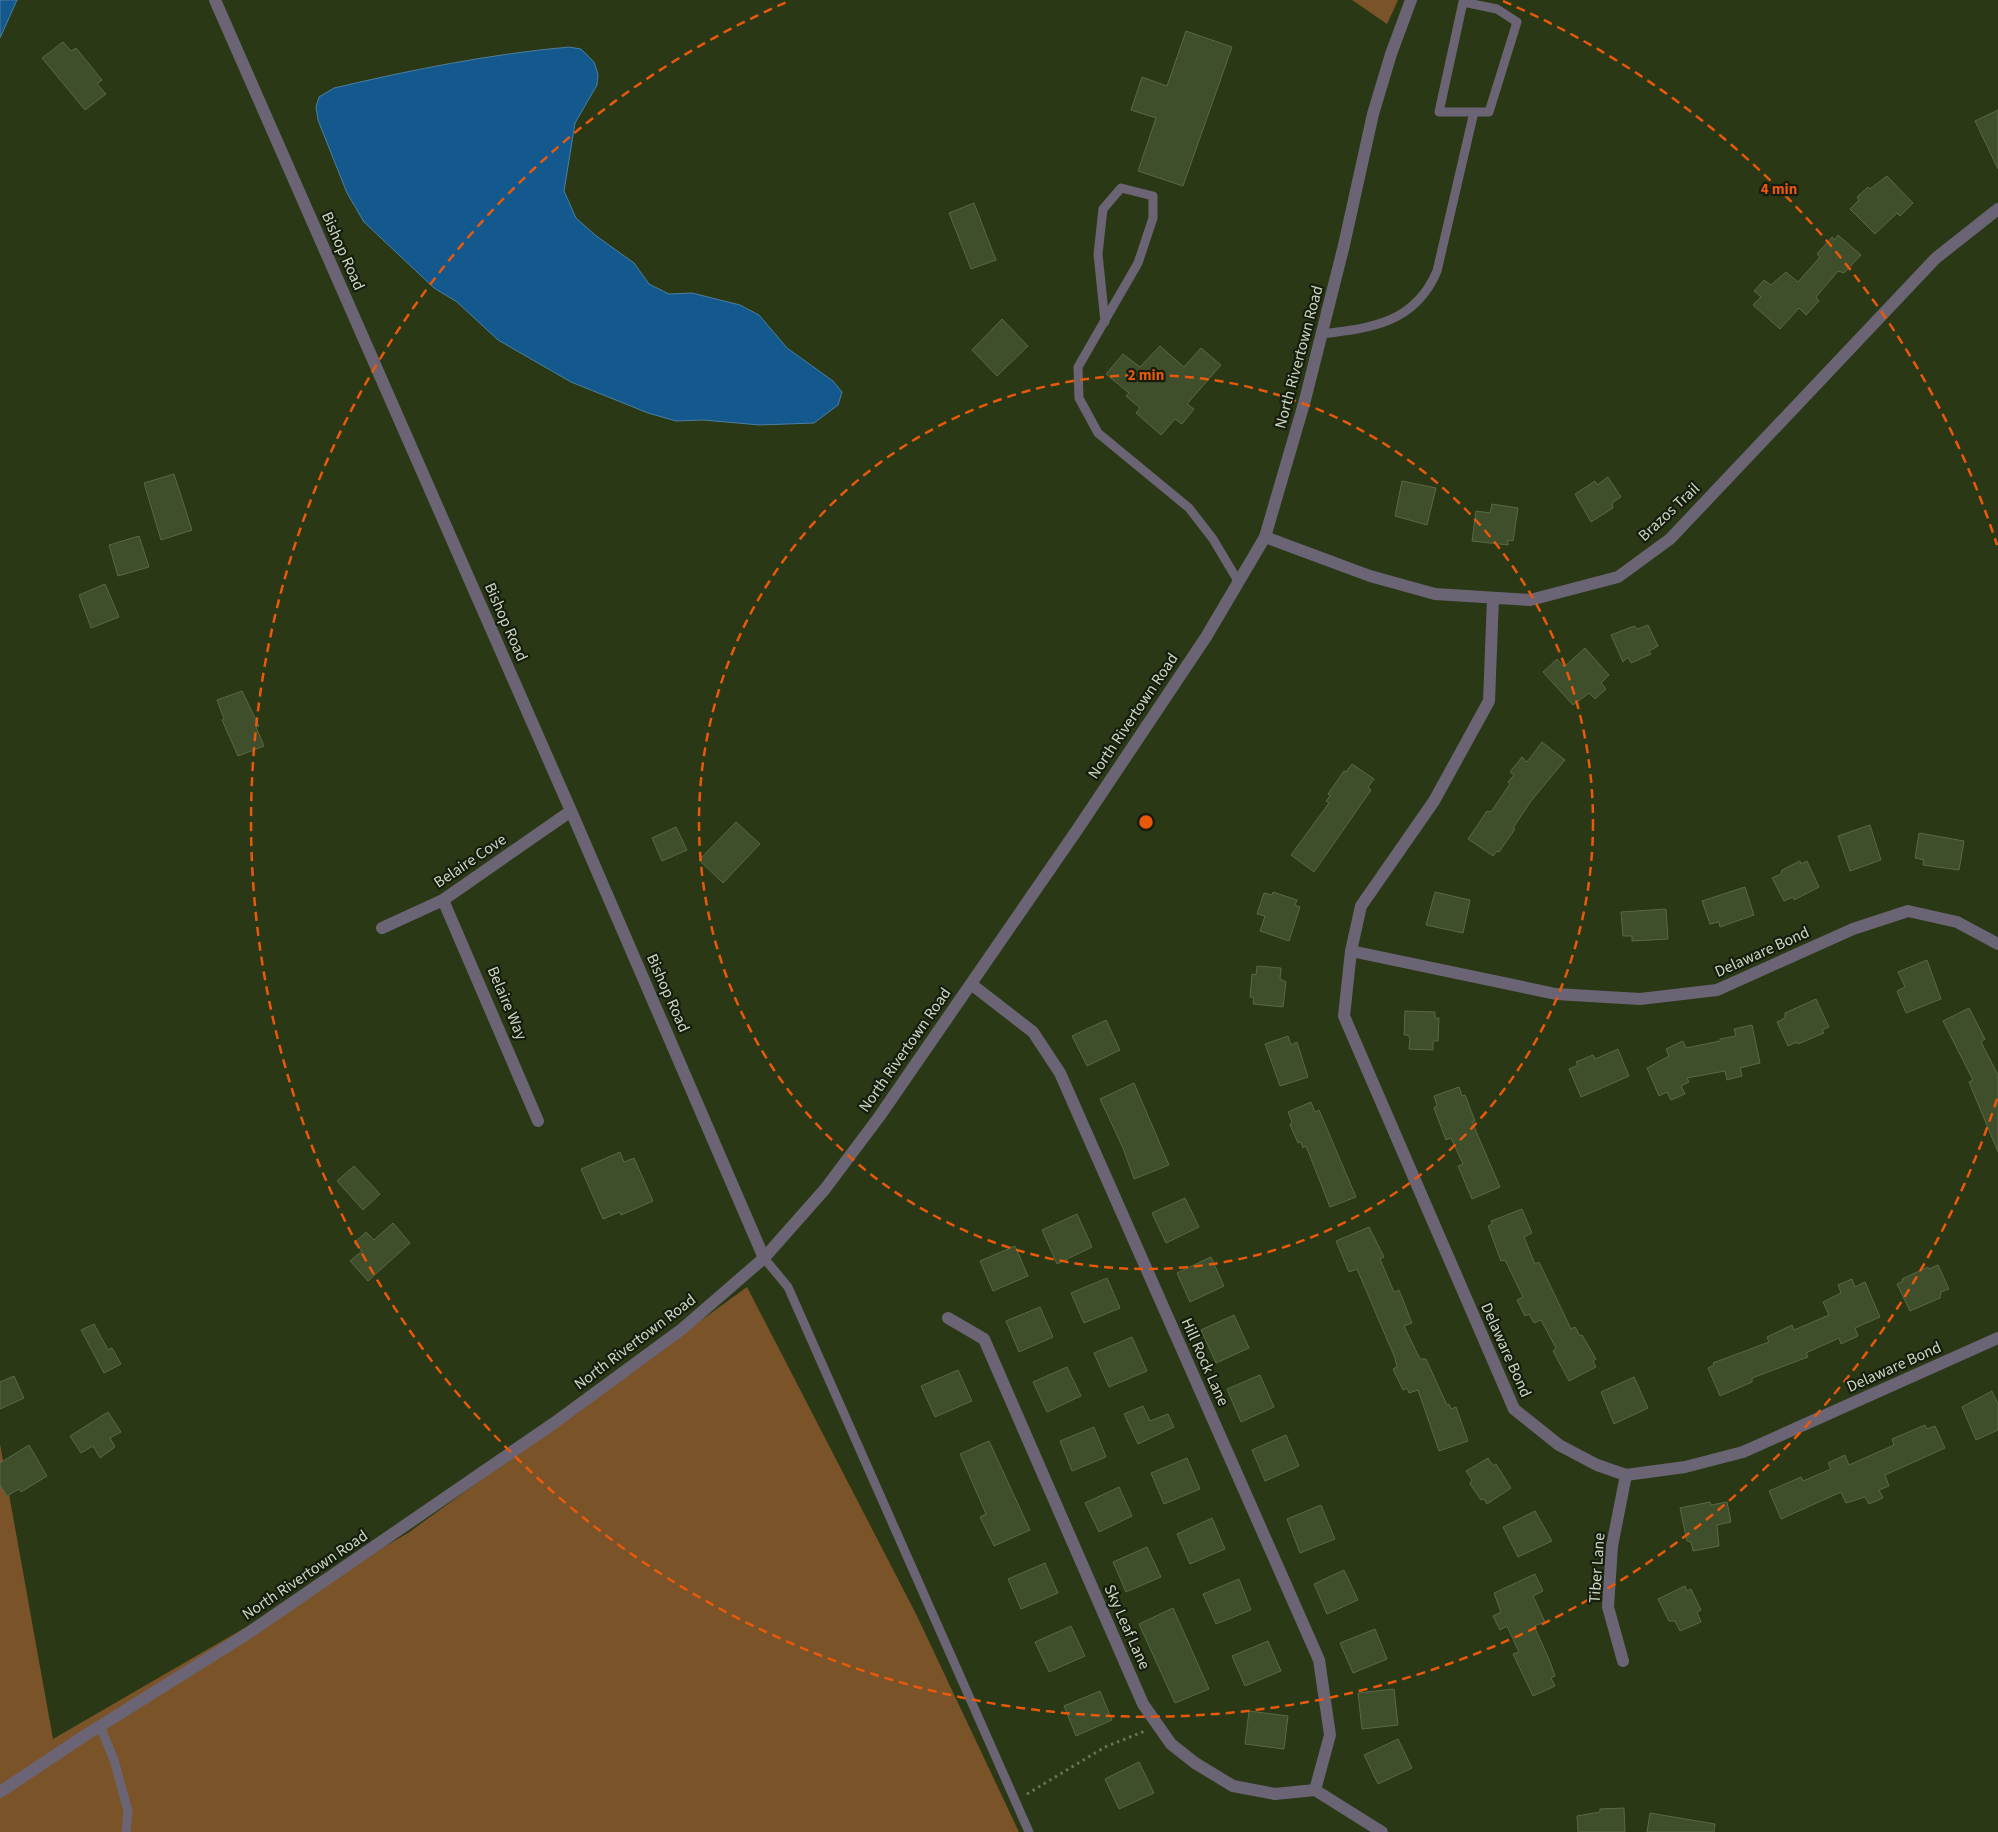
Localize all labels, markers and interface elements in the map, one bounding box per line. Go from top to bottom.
text: 4 min [1761,179,1797,200]
street label: Bishop Road [316,208,370,294]
street label: North Rivertown Road [1269,283,1329,431]
text: 2 min [1128,365,1164,386]
street label: Brazos Trail [1633,478,1705,546]
street label: Bishop Road [479,579,533,665]
street label: North Rivertown Road [1083,649,1183,783]
centre of rings [1137,813,1155,831]
street label: Belaire Cove [429,829,511,893]
street label: Delaware Bond [1711,921,1813,983]
street label: Bishop Road [641,950,695,1036]
street label: Belaire Way [482,963,533,1044]
street label: North Rivertown Road [854,983,956,1117]
street label: North Rivertown Road [570,1289,700,1395]
street label: Delaware Bond [1475,1299,1537,1401]
street label: Hill Rock Lane [1176,1314,1234,1410]
street label: Delaware Bond [1843,1336,1945,1398]
street label: North Rivertown Road [238,1525,372,1625]
street label: Tiber Lane [1584,1532,1610,1604]
street label: Sky Leaf Lane [1098,1581,1156,1673]

